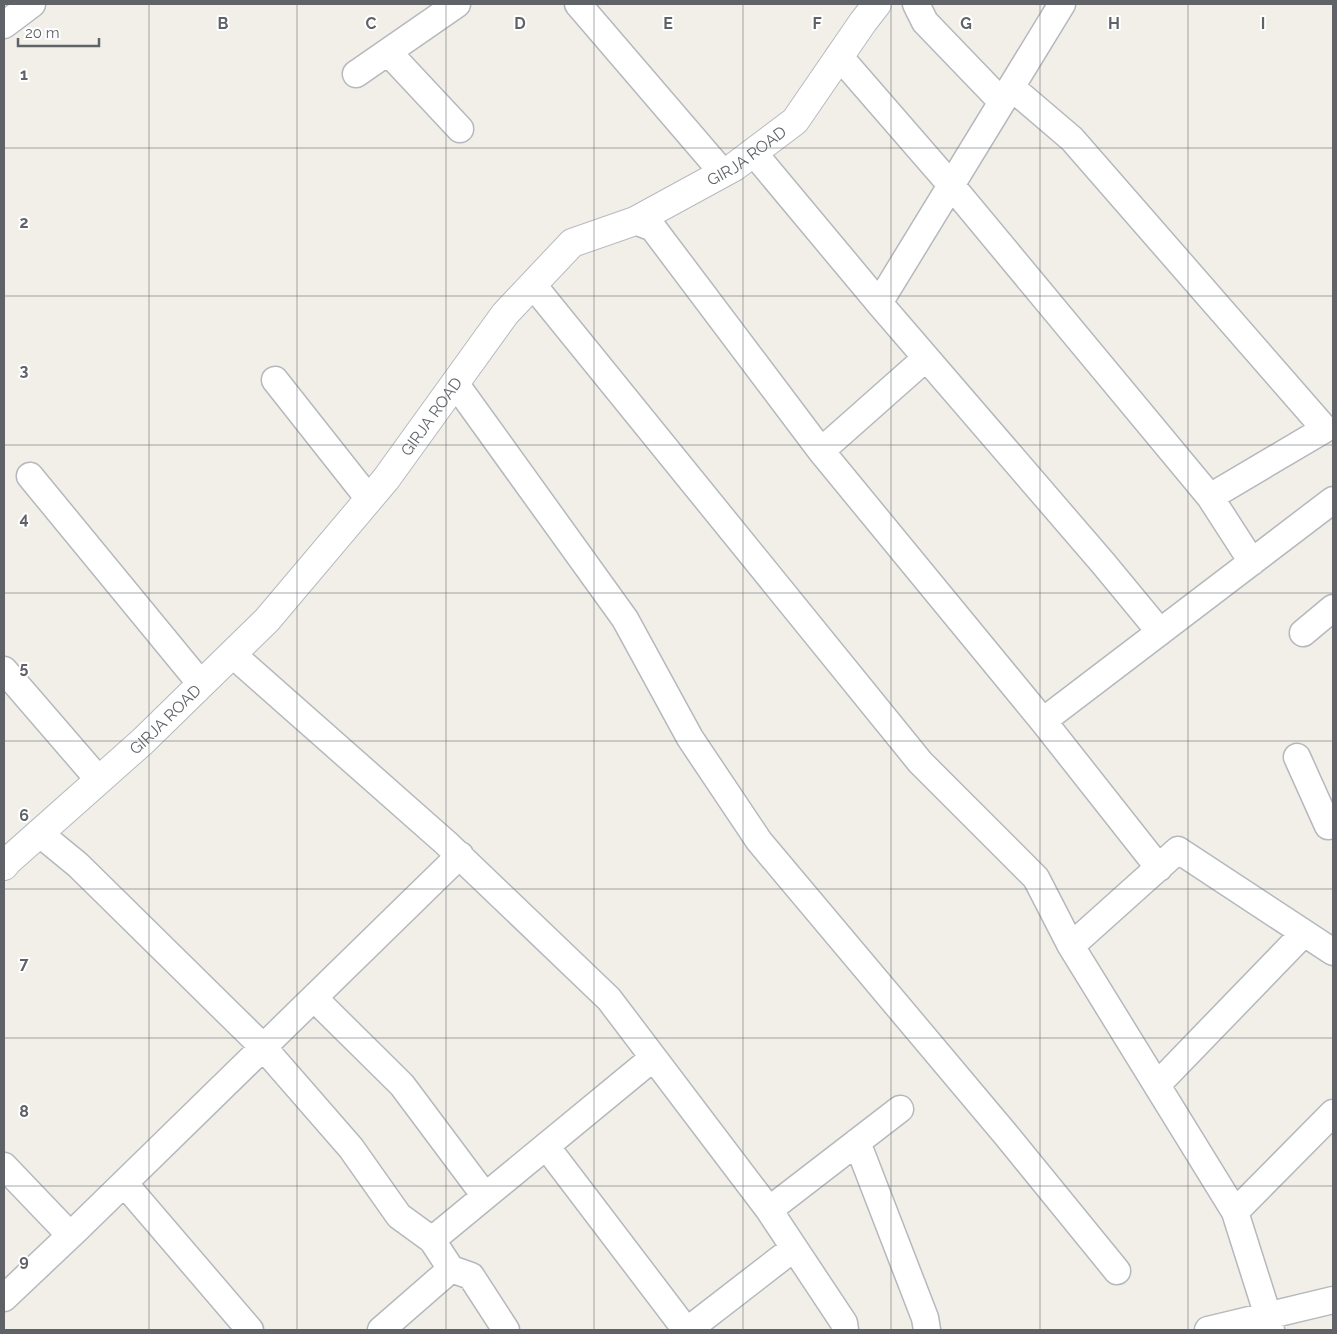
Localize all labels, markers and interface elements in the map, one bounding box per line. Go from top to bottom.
text: B [218,14,229,33]
text: C [366,14,377,33]
text: D [514,14,526,33]
text: E [663,14,673,33]
text: F [812,14,822,33]
text: G [960,14,972,33]
text: H [1108,14,1120,33]
text: I [1261,14,1265,33]
scale bar [18,15,99,47]
text: 20 m [25,24,60,42]
text: 1 [20,65,28,84]
street label: GIRJA ROAD [704,122,790,189]
text: 2 [19,213,29,232]
text: 3 [20,361,29,380]
street label: GIRJA ROAD [397,373,466,459]
text: 4 [19,509,29,528]
text: 5 [20,658,29,677]
street label: GIRJA ROAD [125,680,205,758]
text: 6 [19,806,29,825]
text: 7 [20,954,29,973]
text: 8 [19,1102,29,1121]
text: 9 [19,1251,29,1270]

